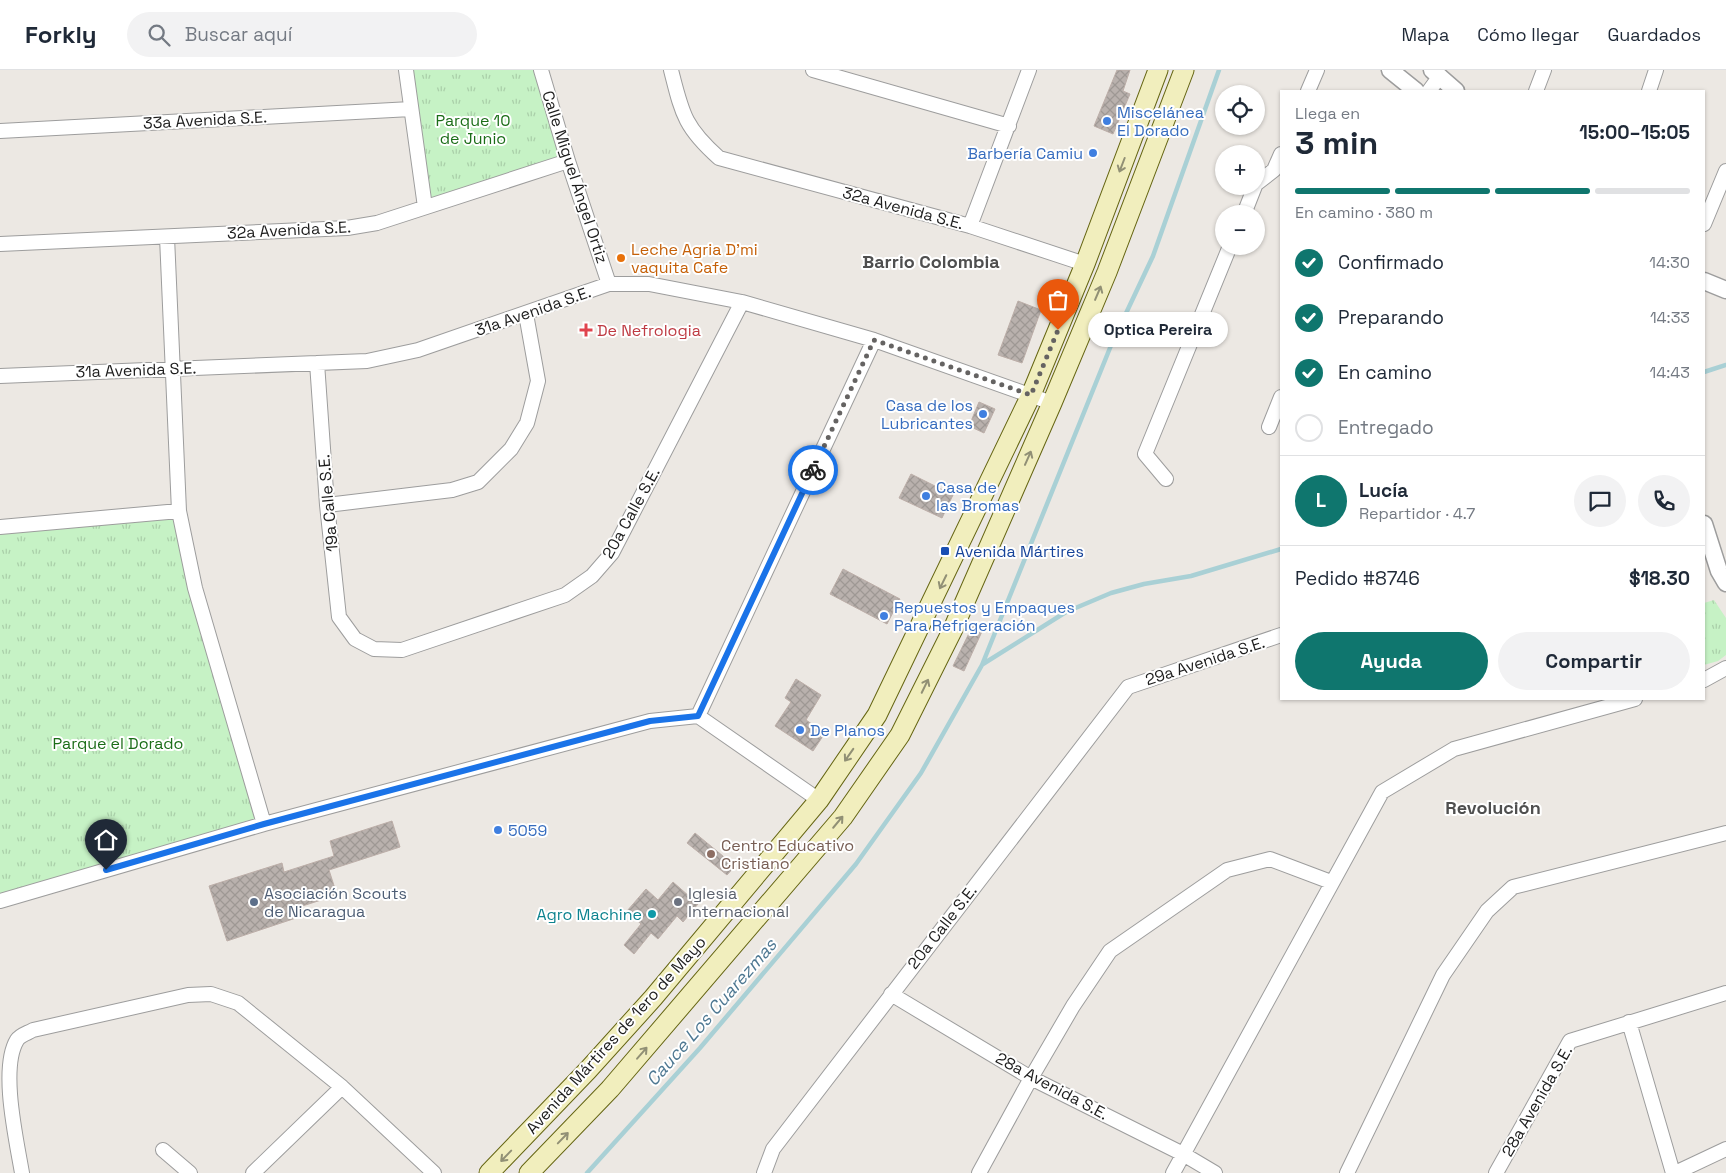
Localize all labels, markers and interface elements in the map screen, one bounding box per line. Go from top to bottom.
search box [127,12,477,57]
text: Forkly [25,19,97,50]
icon: search [145,21,173,49]
text: Buscar aquí [185,22,292,47]
text: Mapa [1401,23,1449,46]
text: Cómo llegar [1477,23,1579,46]
text: Guardados [1607,23,1701,46]
map controls [1215,85,1265,255]
button: locate [1215,85,1265,135]
street label: Calle Miguel Ángel Ortiz [537,88,613,266]
place label: Miscelánea El Dorado [1117,102,1204,141]
text: Llega en [1295,103,1360,124]
street label: 33a Avenida S.E. [142,106,268,134]
park label: Parque 10 de Junio [435,110,511,149]
marker: Miscelánea El Dorado [1101,115,1113,127]
text: 15:00–15:05 [1579,120,1690,145]
text: 3 min [1295,123,1378,163]
place label: Barbería Camiu [967,143,1083,164]
button: + [1215,145,1265,195]
marker: Barbería Camiu [1087,147,1099,159]
one-way arrow [1117,157,1126,172]
street label: 32a Avenida S.E. [840,182,966,234]
text: En camino · 380 m [1295,202,1433,223]
button: − [1215,205,1265,255]
street label: 32a Avenida S.E. [226,216,352,244]
place label: Leche Agria D'mi vaquita Cafe [631,239,758,278]
icon: check [1295,249,1323,277]
district label: Barrio Colombia [862,250,1000,273]
text: Confirmado [1338,250,1444,275]
marker: Leche Agria D'mi vaquita Cafe [615,252,627,264]
text: 14:30 [1649,252,1690,273]
pin [1037,279,1079,330]
street label: 31a Avenida S.E. [472,281,594,341]
icon: bag [1044,286,1072,314]
one-way arrow [1093,286,1103,301]
icon: check [1295,304,1323,332]
text: Preparando [1338,305,1444,330]
text: 14:33 [1650,307,1690,328]
callout: Optica Pereira [1088,312,1228,348]
text: Optica Pereira [1104,319,1212,340]
place label: De Nefrologia [597,320,701,341]
marker: De Nefrologia [579,323,593,337]
street label: 31a Avenida S.E. [75,357,197,383]
icon: check [1295,359,1323,387]
text: En camino [1338,360,1432,385]
text: 14:43 [1650,362,1690,383]
place label: Casa de los Lubricantes [881,395,973,434]
marker: Casa de los Lubricantes [977,408,989,420]
text: Entregado [1338,415,1434,440]
courier [788,445,838,495]
one-way arrow [1023,451,1033,466]
street label: 19a Calle S.E. [313,453,343,553]
icon: bike [799,456,827,484]
street label: 20a Calle S.E. [597,464,665,562]
button: chat [1574,475,1626,527]
button: phone [1638,475,1690,527]
place label: Casa de las Bromas [936,477,1019,516]
text: Lucía [1359,478,1408,503]
text: L [1316,488,1326,513]
marker: Casa de las Bromas [920,490,932,502]
text: Repartidor · 4.7 [1359,503,1475,524]
place label: Avenida Mártires [955,541,1084,562]
marker: Avenida Mártires [939,545,951,557]
text: Pedido #8746 [1295,566,1420,591]
text: $18.30 [1629,566,1690,591]
one-way arrow [938,574,948,589]
place label: Repuestos y Empaques Para Refrigeración [894,597,1075,636]
marker: Repuestos y Empaques Para Refrigeración [878,610,890,622]
street label: 29a Avenida S.E. [1143,632,1267,690]
button: Ayuda [1295,632,1488,690]
button: Compartir [1498,632,1690,690]
one-way arrow [920,678,930,693]
place label: De Planos [810,720,885,741]
marker: De Planos [794,724,806,736]
park label: Parque el Dorado [53,733,184,754]
one-way arrow [844,748,855,762]
district label: Revolución [1445,796,1541,819]
one-way arrow [832,816,844,829]
pin [85,819,127,870]
place label: 5059 [508,820,547,841]
marker: 5059 [492,824,504,836]
icon: home [92,826,120,854]
place label: Centro Educativo Cristiano [721,835,854,874]
marker: Centro Educativo Cristiano [705,848,717,860]
street label: 20a Calle S.E. [903,881,981,973]
place label: Asociación Scouts de Nicaragua [264,883,407,922]
place label: Iglesia Internacional [688,883,789,922]
marker: Asociación Scouts de Nicaragua [248,896,260,908]
marker: Iglesia Internacional [672,896,684,908]
place label: Agro Machine [537,904,642,925]
marker: Agro Machine [646,908,658,920]
street label: Avenida Mártires de 1ero de Mayo [521,932,711,1138]
water label: Cauce Los Cuarezmas [641,933,782,1091]
street label: 28a Avenida S.E. [1497,1042,1577,1160]
one-way arrow [636,1046,648,1059]
street label: 28a Avenida S.E. [992,1047,1112,1125]
one-way arrow [557,1131,569,1144]
one-way arrow [499,1150,512,1162]

